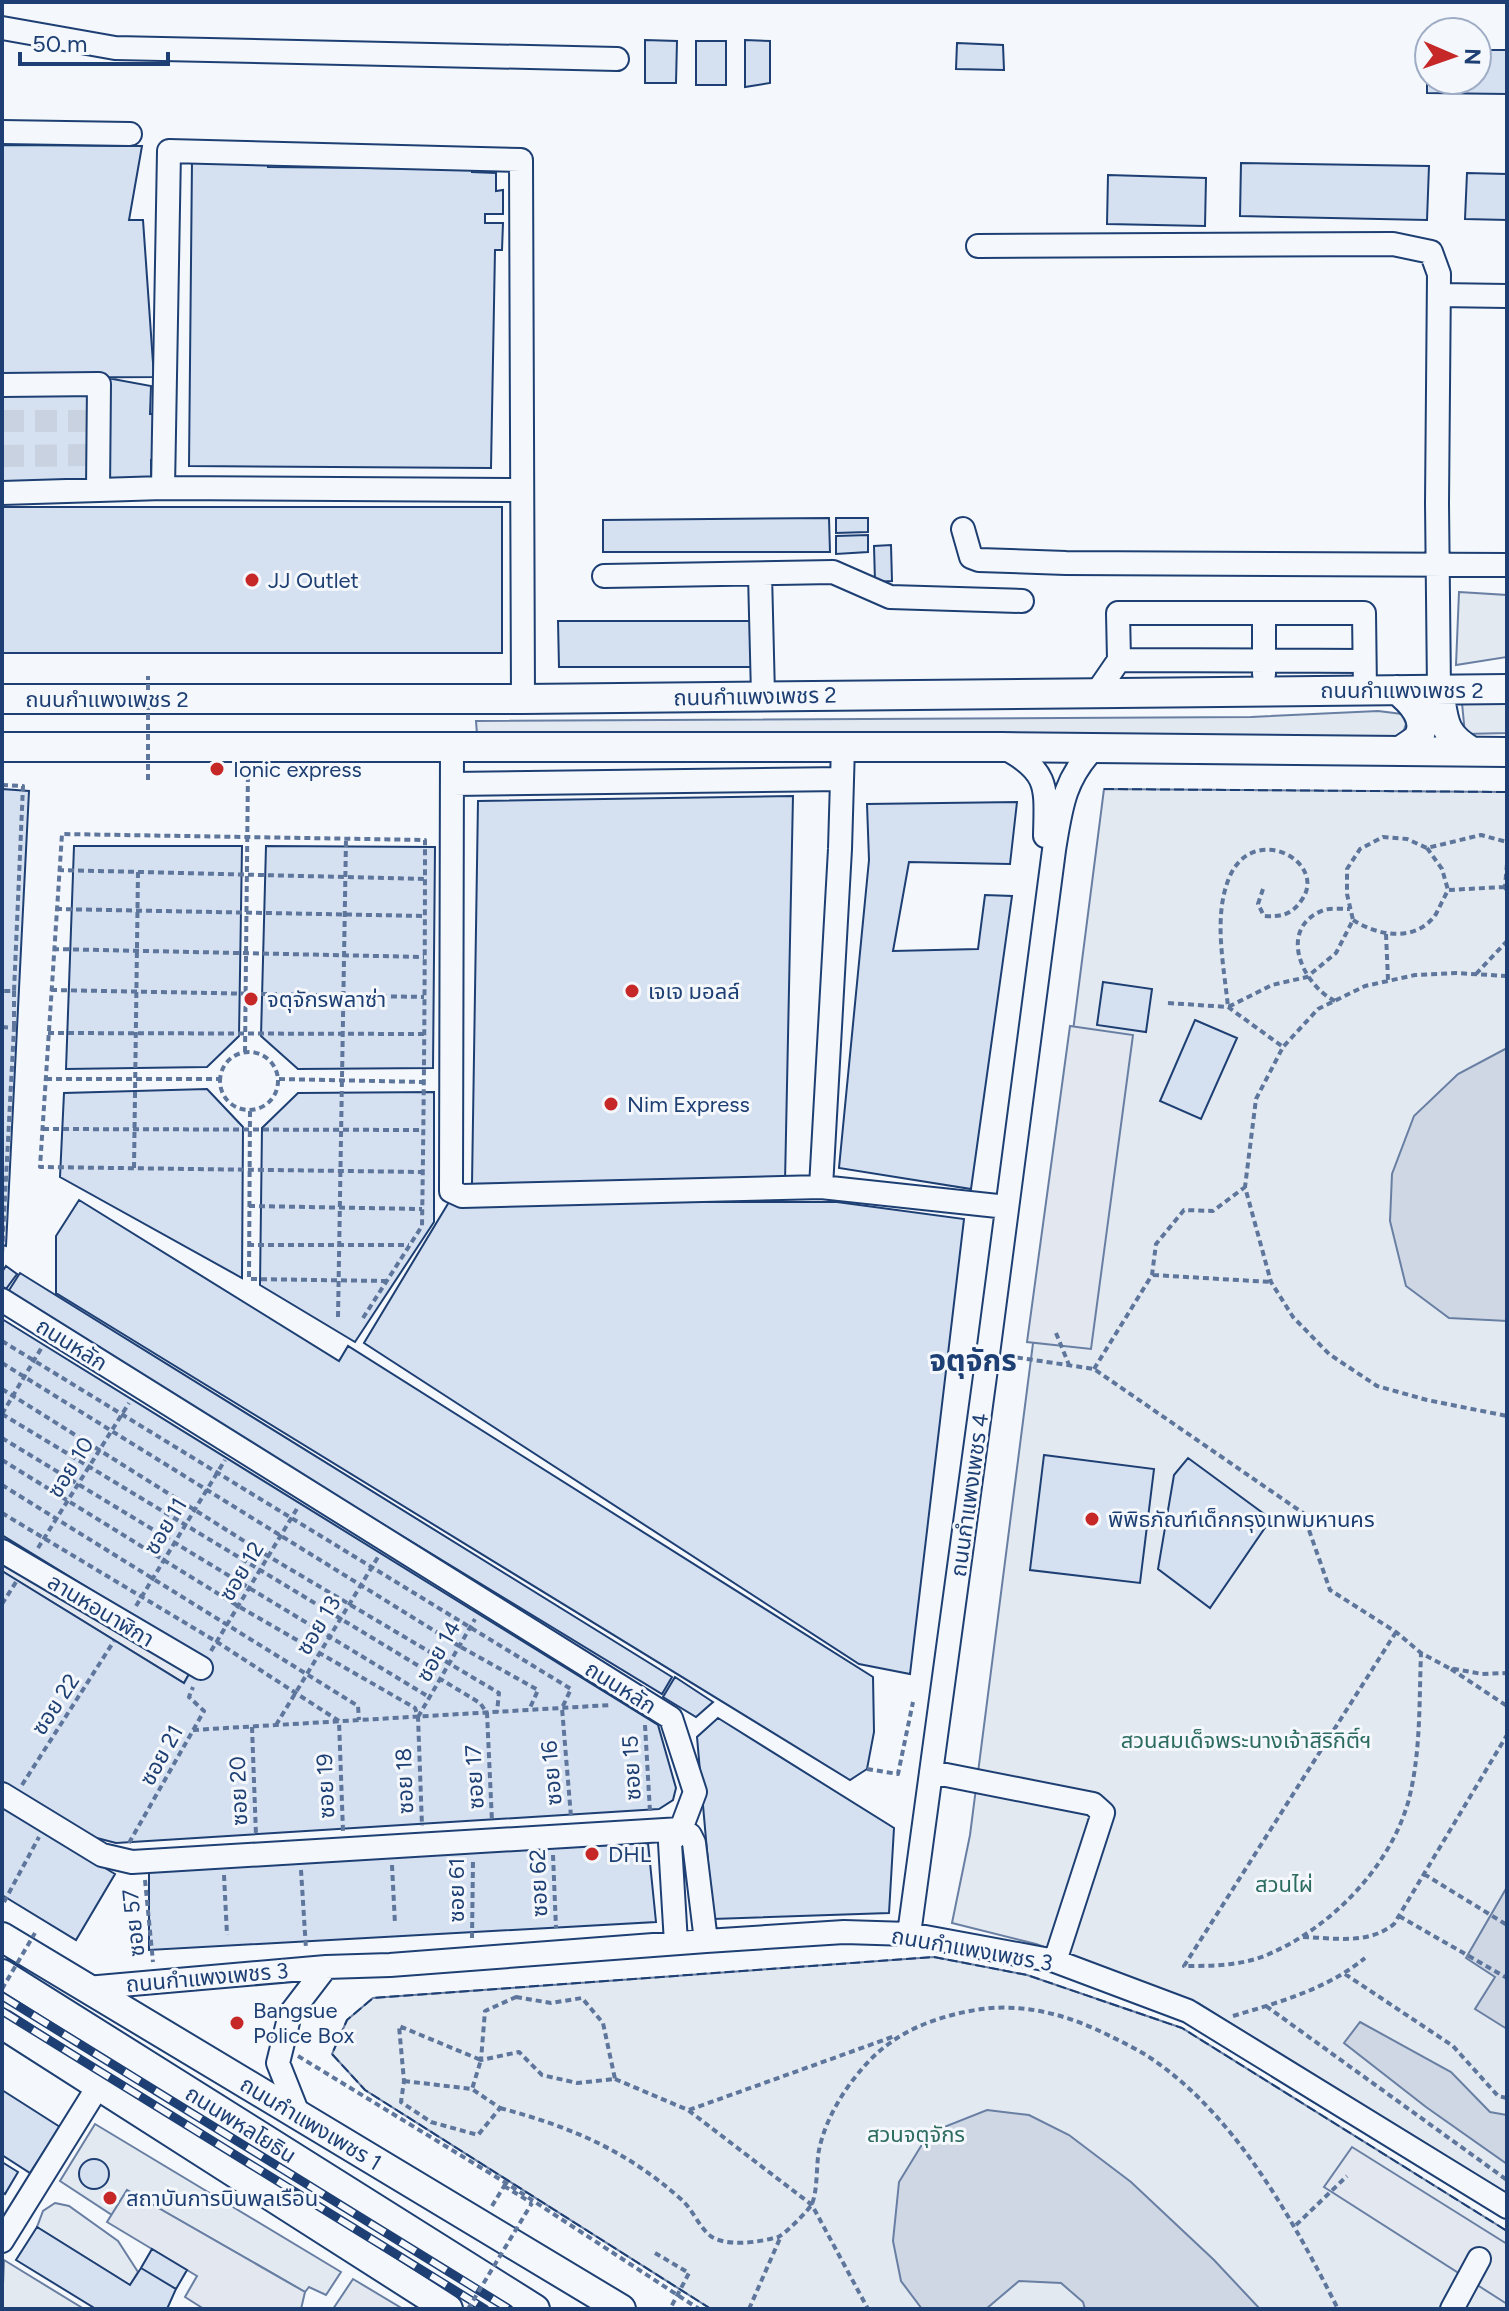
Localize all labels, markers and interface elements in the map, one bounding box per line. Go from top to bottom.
scale bar [20,16,168,66]
north arrow [1413,16,1493,96]
text: 50 m [32,29,88,58]
text: N [1459,48,1486,66]
place label: JJ Outlet [268,567,359,594]
marker: JJ Outlet [243,571,261,589]
street label: ถนนกำแพงเพชร 2 [1320,677,1484,704]
street label: ถนนกำแพงเพชร 2 [673,682,837,711]
street label: ถนนกำแพงเพชร 2 [25,686,189,713]
place label: Ionic express [233,756,362,783]
marker: Ionic express [208,760,226,778]
place label: เจเจ มอลล์ [648,978,740,1005]
marker: เจเจ มอลล์ [623,982,641,1000]
place label: จตุจักรพลาซ่า [267,986,386,1013]
marker: จตุจักรพลาซ่า [242,990,260,1008]
place label: Nim Express [627,1091,750,1118]
marker: Nim Express [602,1095,620,1113]
street label: ถนนหลัก [31,1312,112,1377]
district label: จตุจักร [929,1342,1017,1379]
street label: ถนนกำแพงเพชร 4 [945,1412,994,1579]
street label: ซอย 10 [41,1432,100,1503]
street label: ซอย 11 [138,1493,193,1560]
place label: พิพิธภัณฑ์เด็กกรุงเทพมหานคร [1108,1506,1375,1533]
marker: พิพิธภัณฑ์เด็กกรุงเทพมหานคร [1083,1510,1101,1528]
street label: ซอย 12 [213,1537,270,1606]
street label: ลานหอนาฬิกา [43,1568,159,1653]
street label: ซอย 13 [290,1591,347,1660]
street label: ซอย 14 [410,1616,467,1687]
street label: ถนนหลัก [580,1655,661,1720]
street label: ซอย 22 [26,1668,85,1740]
street label: ซอย 21 [134,1720,189,1790]
park label: สวนสมเด็จพระนางเจ้าสิริกิติ์ฯ [1121,1727,1371,1754]
street label: ซอย 15 [616,1735,647,1801]
street label: ซอย 16 [535,1739,568,1806]
street label: ซอย 17 [459,1744,490,1810]
street label: ซอย 18 [390,1748,419,1814]
street label: ซอย 19 [311,1753,340,1819]
street label: ซอย 20 [224,1756,253,1826]
place label: DHL [608,1841,652,1868]
marker: DHL [583,1845,601,1863]
street label: ซอย 62 [524,1848,553,1917]
street label: ซอย 61 [443,1858,470,1922]
park label: สวนไผ่ [1255,1871,1313,1898]
street label: ซอย 57 [117,1888,150,1958]
street label: ถนนกำแพงเพชร 3 [889,1922,1055,1977]
street label: ถนนกำแพงเพชร 3 [125,1957,289,1998]
place label: Bangsue Police Box [253,1997,355,2049]
marker: Bangsue Police Box [228,2014,246,2032]
street label: ถนนกำแพงเพชร 1 [235,2071,386,2176]
street label: ถนนพหลโยธิน [180,2080,301,2169]
park label: สวนจตุจักร [867,2121,965,2148]
place label: สถาบันการบินพลเรือน [126,2185,318,2212]
marker: สถาบันการบินพลเรือน [101,2189,119,2207]

